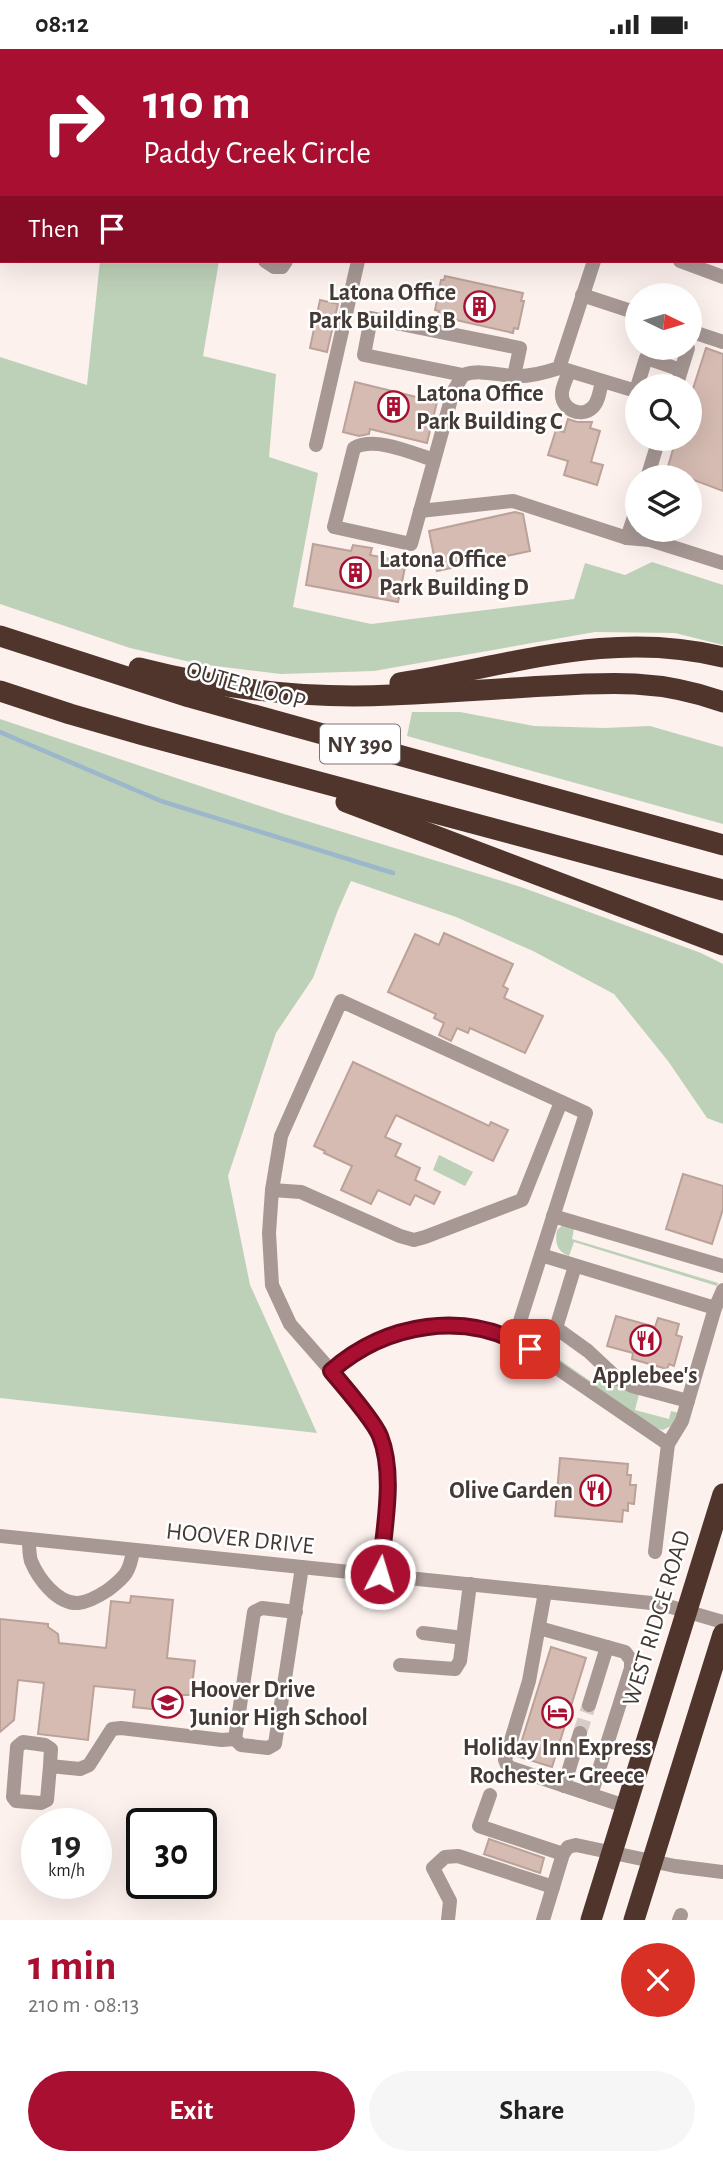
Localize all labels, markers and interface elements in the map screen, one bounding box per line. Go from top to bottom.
text: 08:12 [35,11,89,37]
icon: right [28,77,119,168]
text: 110 m [143,79,251,128]
text: Paddy Creek Circle [143,137,371,169]
icon: arrive [93,210,131,248]
text: Then [28,216,79,242]
place label: Latona Office Park Building B [308,281,456,333]
north arrow [625,283,702,361]
map controls [625,283,702,542]
building icon: Latona Office Park Building B [462,289,496,323]
button: search [625,374,702,451]
place label: Latona Office Park Building C [416,382,563,434]
building icon: Latona Office Park Building C [376,390,410,424]
button: layers [625,465,702,542]
place label: Latona Office Park Building D [379,548,529,600]
building icon: Latona Office Park Building D [339,556,373,590]
street label: OUTER LOOP [183,657,308,714]
road number: NY 390 [320,725,400,764]
pin [500,1319,560,1379]
restaurant icon: Applebee's [628,1324,662,1358]
icon: arrive [511,1330,549,1368]
place label: Applebee's [592,1364,698,1388]
restaurant icon: Olive Garden [579,1473,613,1507]
place label: Olive Garden [449,1479,573,1503]
street label: HOOVER DRIVE [165,1519,315,1559]
street label: WEST RIDGE ROAD [619,1528,695,1709]
position arrow [343,1537,417,1611]
place label: Hoover Drive Junior High School [190,1678,368,1730]
school or university icon: Hoover Drive Junior High School [150,1686,184,1720]
hotel icon: Holiday Inn Express Rochester - Greece [540,1696,574,1730]
place label: Holiday Inn Express Rochester - Greece [463,1736,651,1788]
speed limit sign: 30 [126,1808,217,1899]
text: 19 [52,1827,81,1862]
text: km/h [48,1862,85,1880]
button: close [621,1943,695,2017]
text: 1 min [28,1945,117,1987]
text: 210 m · 08:13 [28,1994,139,2017]
button: Exit [28,2071,355,2151]
button: Share [369,2071,695,2151]

